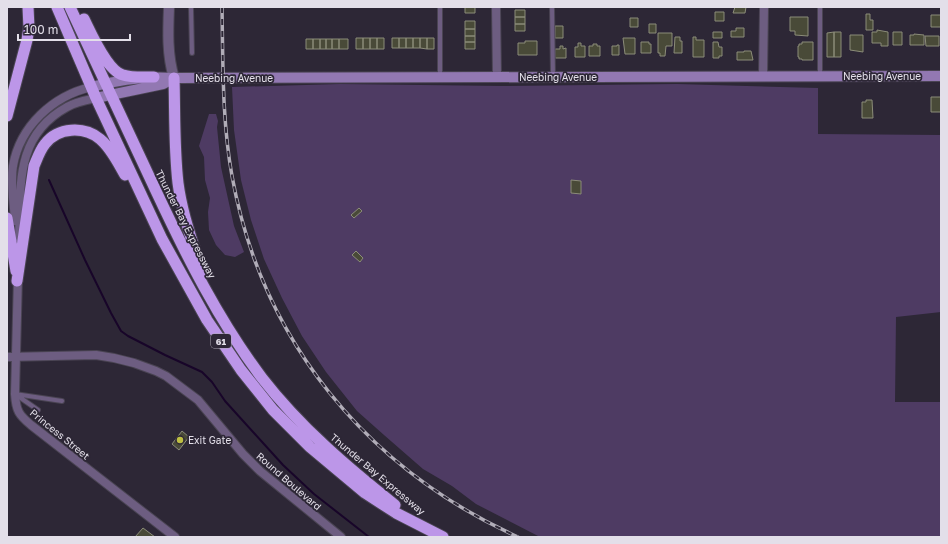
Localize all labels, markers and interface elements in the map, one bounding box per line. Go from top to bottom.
scale bar [18,16,130,42]
text: 100 m [24,22,58,37]
street label: Neebing Avenue [843,70,921,82]
street label: Neebing Avenue [519,71,597,83]
street label: Neebing Avenue [195,72,273,84]
street label: Thunder Bay Expressway [153,168,219,281]
road number: 61 [211,334,231,348]
street label: Princess Street [28,406,92,462]
street label: Thunder Bay Expressway [328,431,428,517]
place label: Exit Gate [188,434,231,446]
marker: Exit Gate [175,435,185,445]
street label: Round Boulevard [254,450,324,512]

